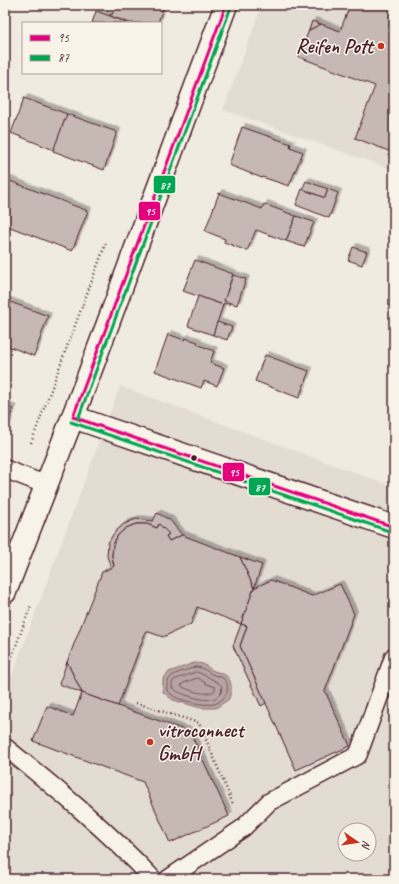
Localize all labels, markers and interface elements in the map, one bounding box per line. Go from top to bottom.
legend [22,22,162,74]
text: 95 [58,30,69,46]
place label: Reifen Pott [296,34,375,59]
marker: Reifen Pott [376,41,386,51]
text: 87 [58,50,69,66]
line badge: 87 [153,175,176,194]
text: 87 [160,178,171,192]
line badge: 95 [138,201,161,221]
text: 95 [145,204,156,218]
unlabelled marker [189,453,199,463]
line badge: 95 [222,462,245,482]
text: 95 [229,465,240,479]
line badge: 87 [248,477,271,496]
text: 87 [255,480,266,494]
place label: vitroconnect GmbH [158,718,246,766]
marker: vitroconnect GmbH [145,737,155,747]
north arrow [337,822,377,862]
text: N [359,839,374,851]

